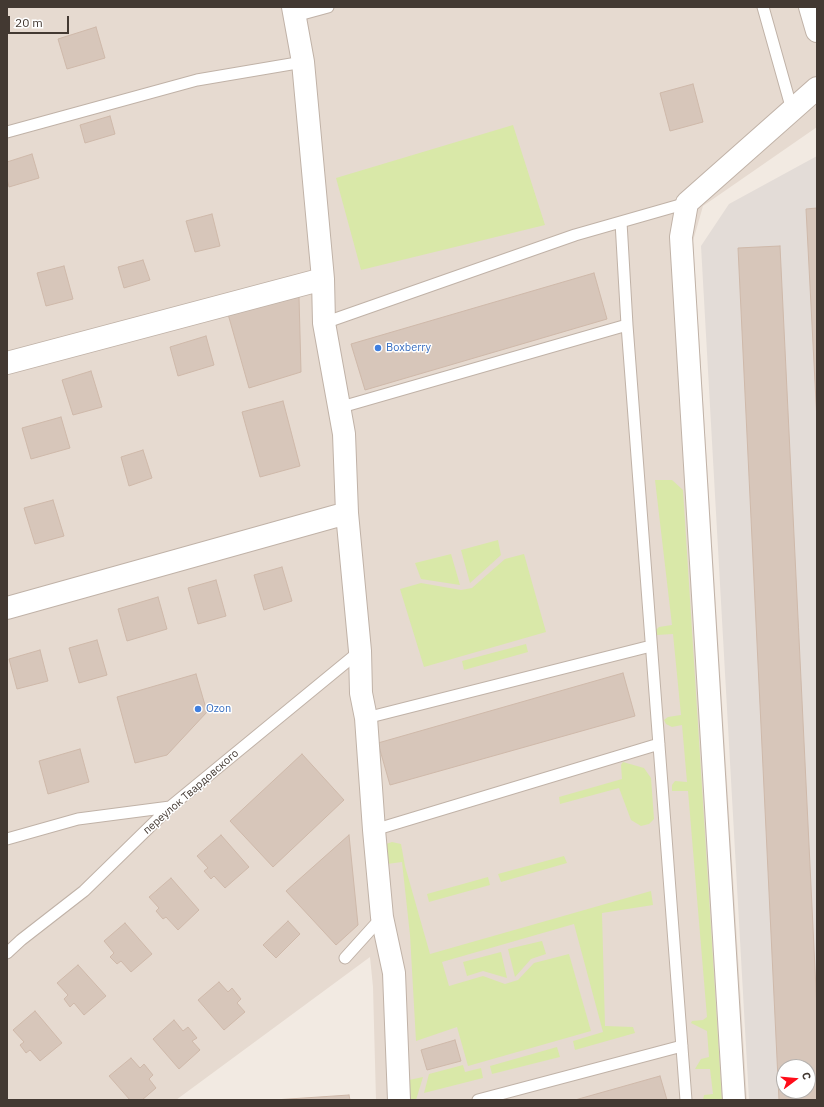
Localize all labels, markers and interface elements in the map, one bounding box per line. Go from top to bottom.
scale bar [10,8,71,34]
text: 20 m [15,15,43,30]
place label: Boxberry [386,341,431,355]
marker: Boxberry [373,343,383,353]
place label: Ozon [206,702,231,716]
marker: Ozon [193,704,203,714]
street label: переулок Твардовского [141,747,241,837]
north arrow [776,1059,816,1099]
text: С [799,1071,814,1081]

